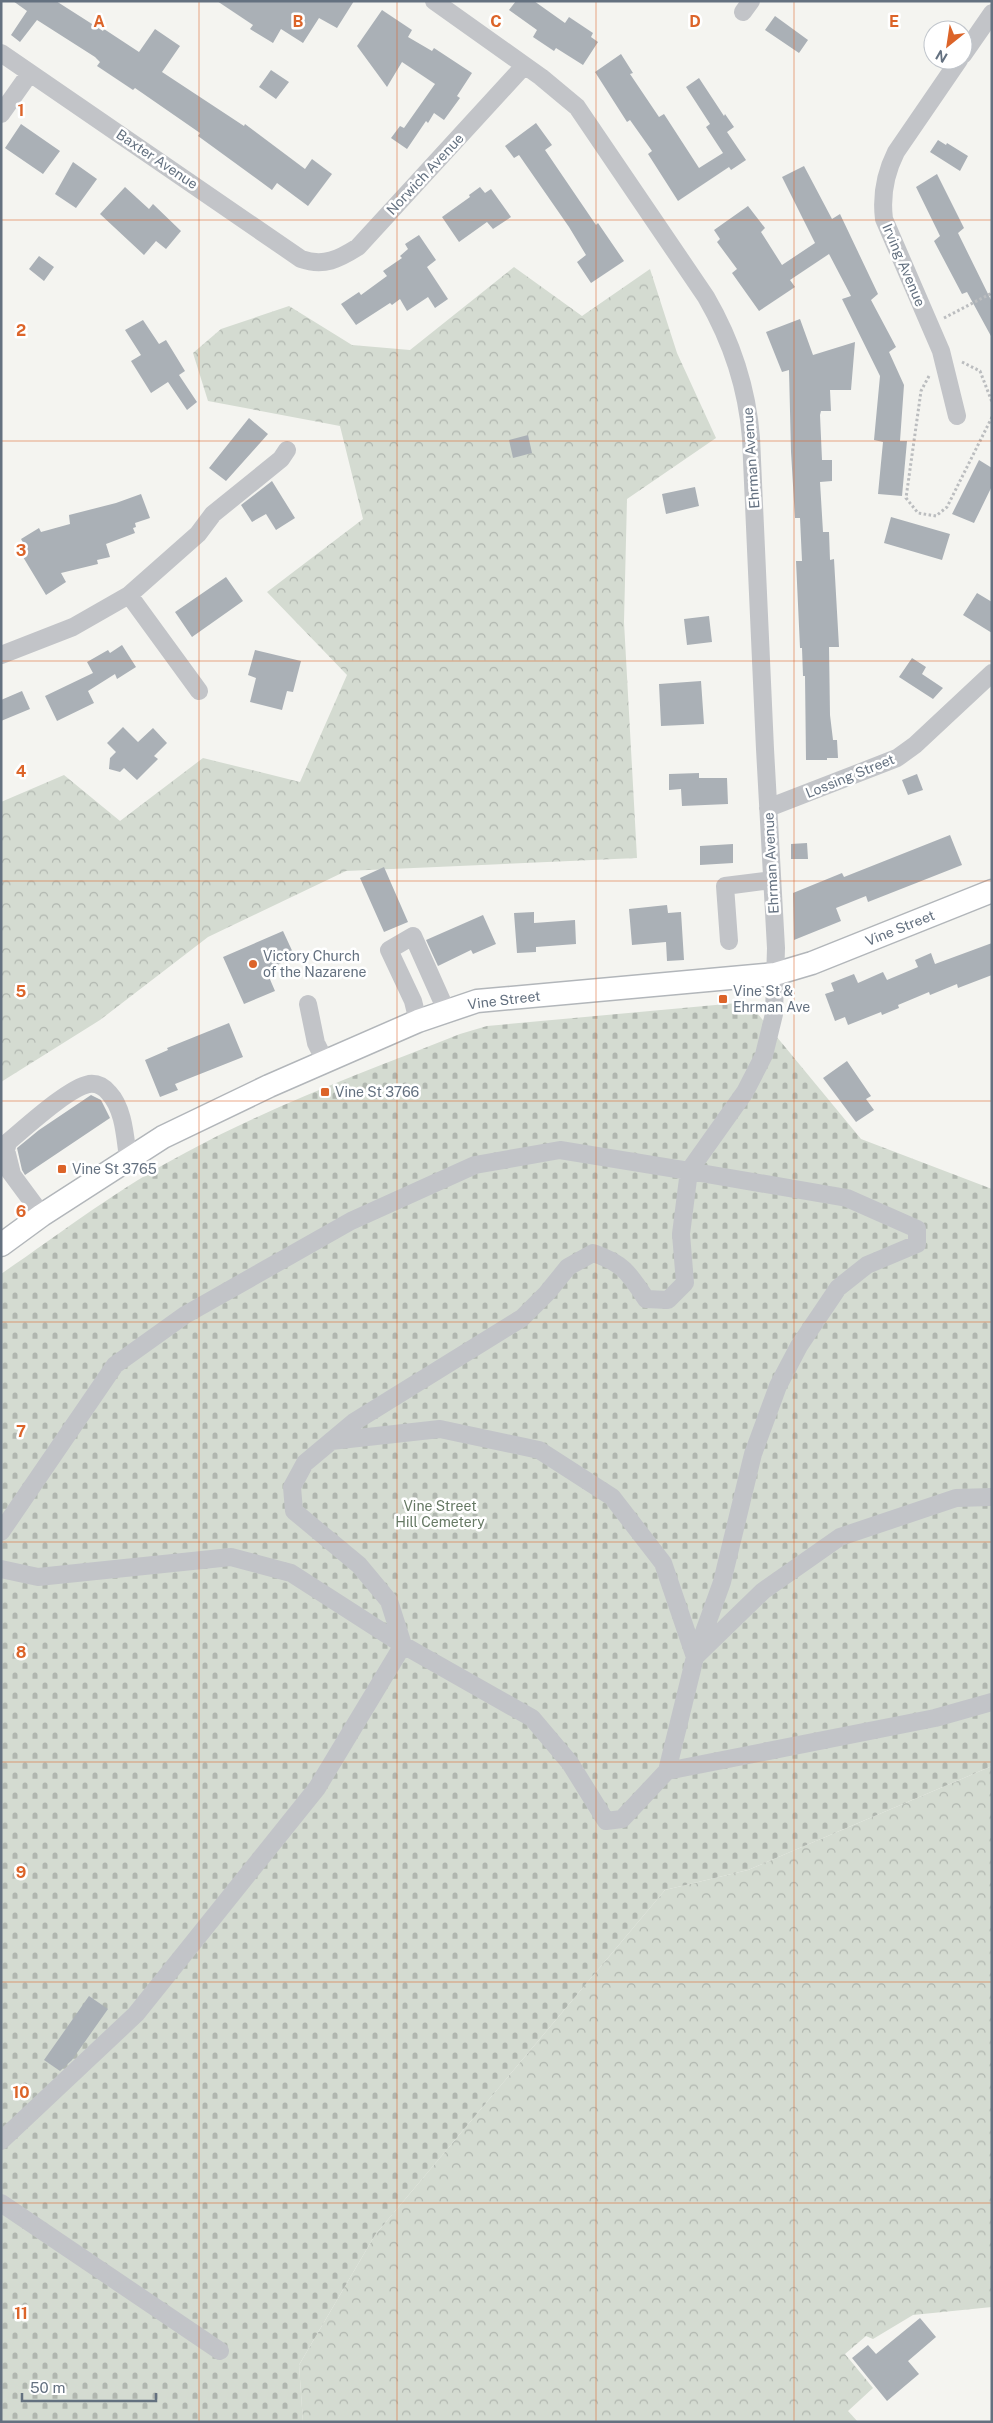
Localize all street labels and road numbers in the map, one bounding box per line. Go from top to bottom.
street label: Baxter Avenue [113,126,201,192]
street label: Norwich Avenue [383,130,467,218]
street label: Irving Avenue [879,221,929,309]
street label: Ehrman Avenue [739,407,763,509]
street label: Lossing Street [803,751,897,801]
street label: Ehrman Avenue [760,812,782,914]
street label: Vine Street [863,907,937,949]
street label: Vine Street [467,988,541,1012]

